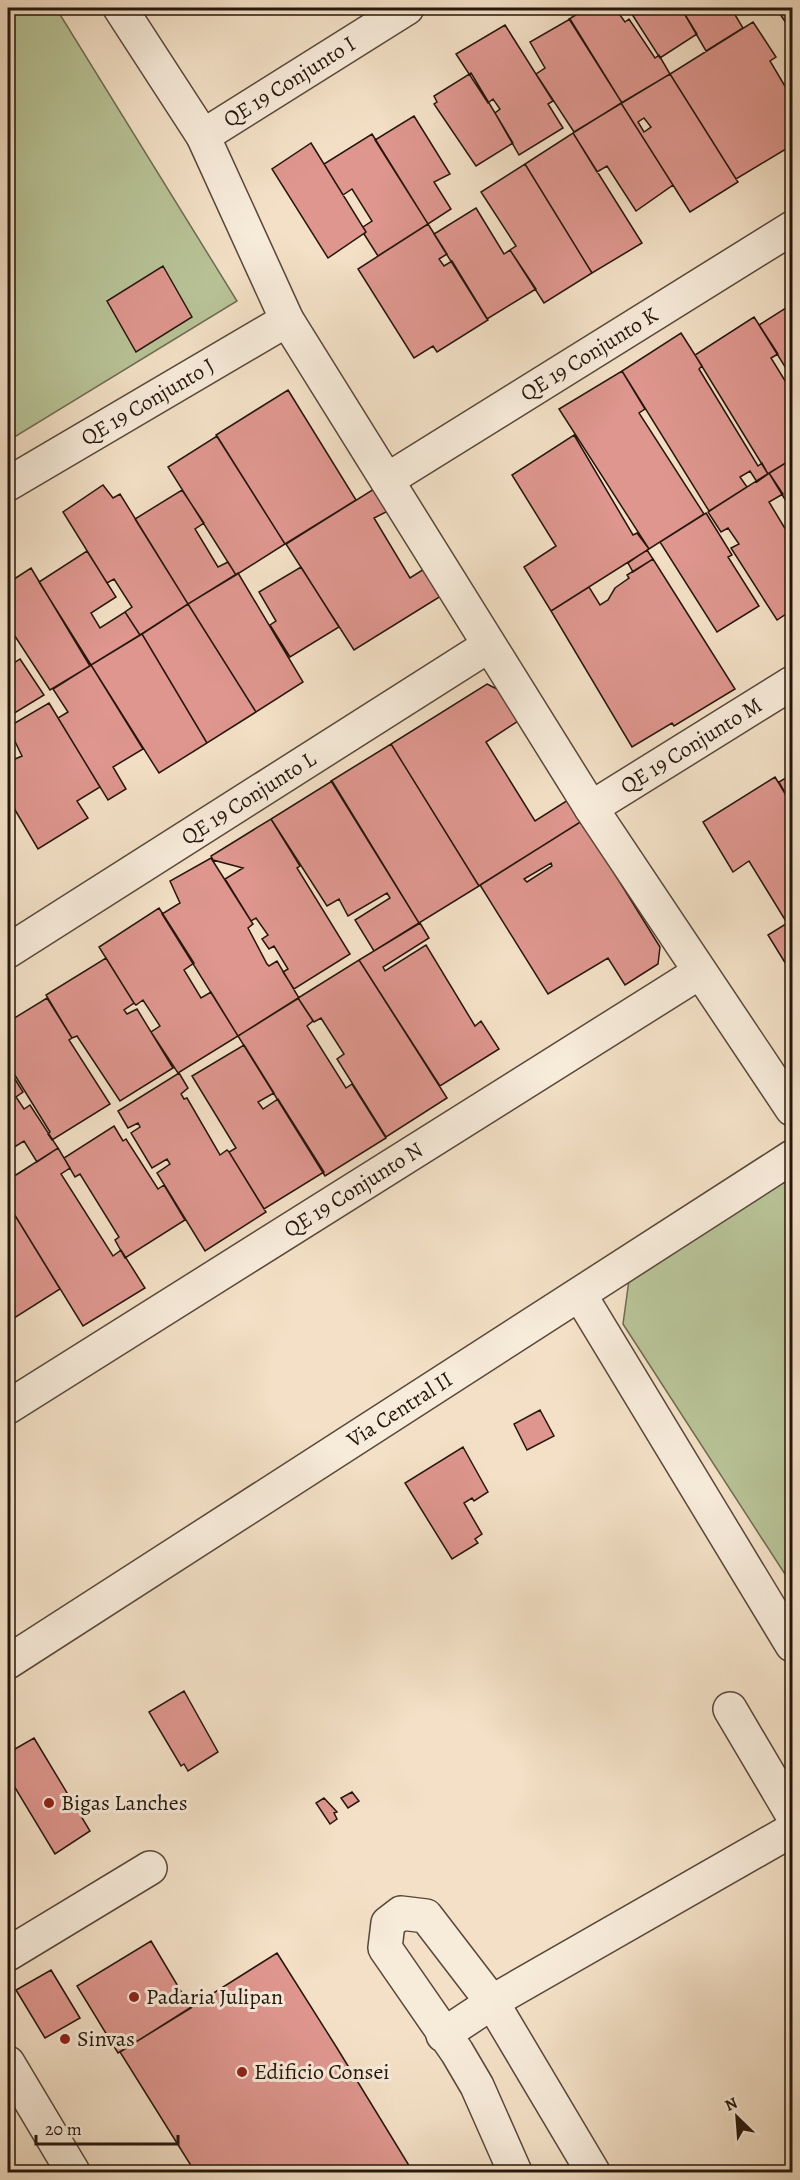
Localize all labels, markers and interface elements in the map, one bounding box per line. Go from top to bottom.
street label: QE 19 Conjunto I [217,29,361,135]
street label: QE 19 Conjunto K [515,300,664,408]
street label: QE 19 Conjunto J [75,351,220,453]
street label: QE 19 Conjunto M [615,690,768,801]
street label: QE 19 Conjunto L [175,744,322,852]
street label: QE 19 Conjunto N [278,1135,429,1245]
street label: Via Central II [340,1365,458,1455]
place label: Bigas Lanches [61,1788,188,1818]
marker: Bigas Lanches [42,1796,56,1810]
place label: Padaria Julipan [146,1982,283,2012]
marker: Padaria Julipan [127,1990,141,2004]
place label: Sinvas [77,2024,135,2054]
marker: Sinvas [58,2032,72,2046]
place label: Edificio Consei [254,2057,389,2087]
marker: Edificio Consei [235,2065,249,2079]
north arrow [707,2087,767,2147]
text: N [721,2092,741,2117]
scale bar [36,2108,178,2146]
text: 20 m [45,2117,82,2141]

